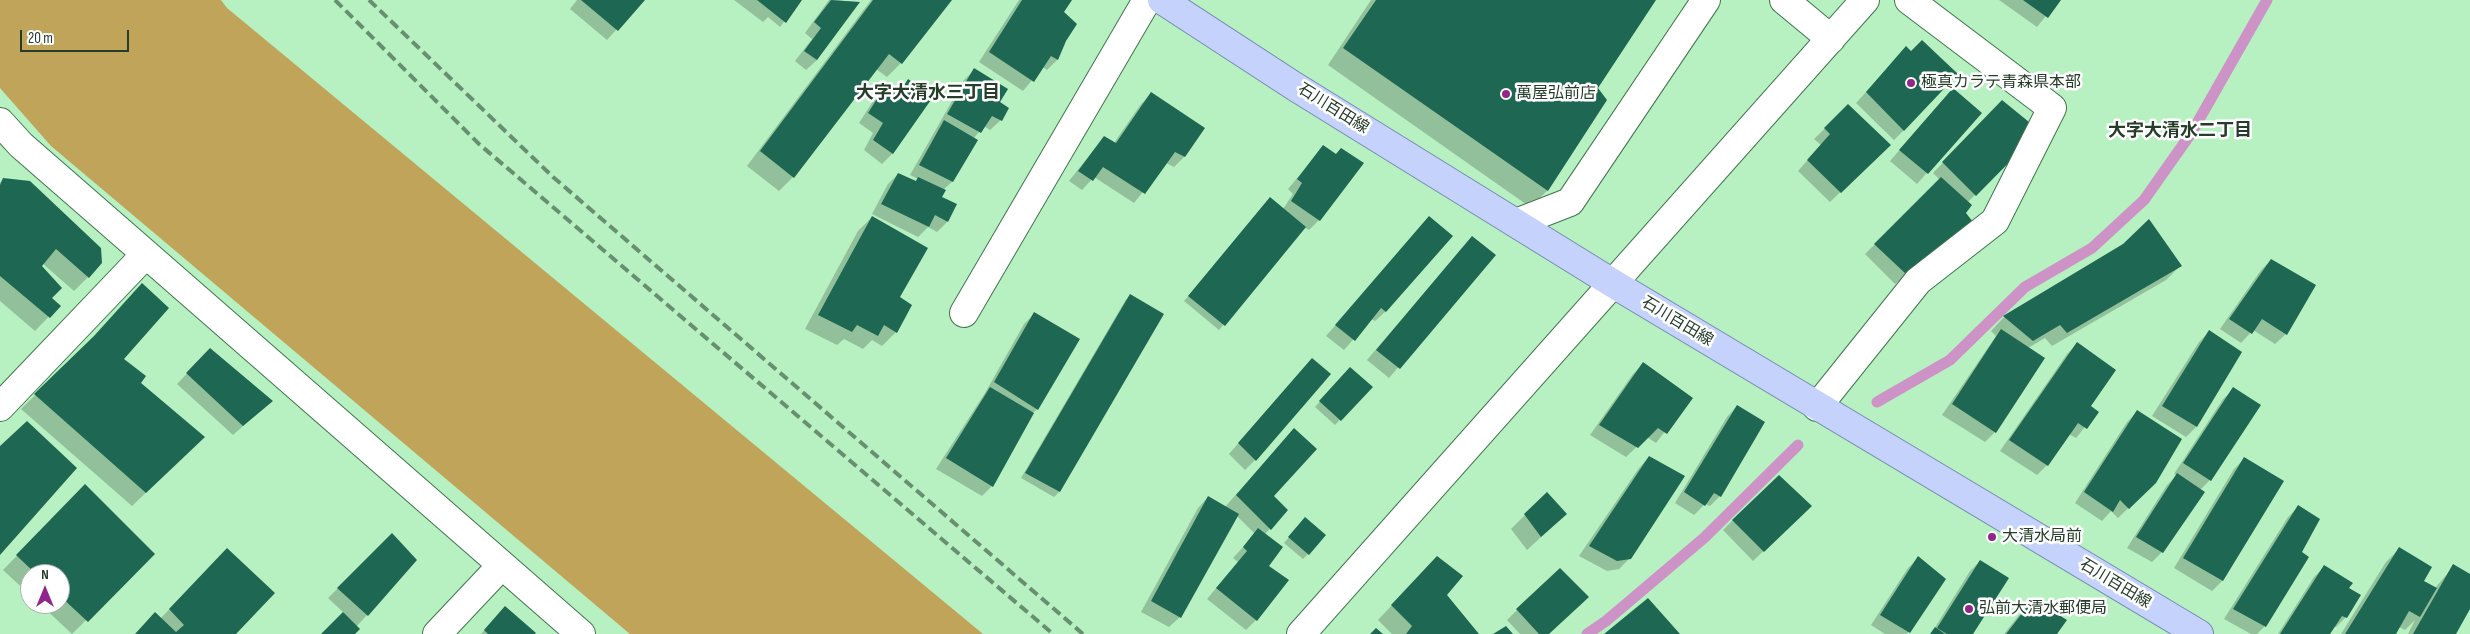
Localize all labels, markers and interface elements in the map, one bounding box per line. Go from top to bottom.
scale bar [22,20,131,52]
text: 20 m [28,29,53,48]
place label: 極真カラテ青森県本部 [1921,73,2081,93]
marker: 極真カラテ青森県本部 [1905,77,1917,89]
street label: 石川百田線 [1294,80,1372,138]
district label: 大字大清水三丁目 [856,82,1000,104]
place label: 萬屋弘前店 [1516,84,1596,104]
marker: 萬屋弘前店 [1500,88,1512,100]
district label: 大字大清水二丁目 [2108,120,2252,142]
street label: 石川百田線 [1638,293,1716,351]
place label: 大清水局前 [2002,527,2082,547]
marker: 大清水局前 [1986,531,1998,543]
street label: 石川百田線 [2076,555,2154,613]
north arrow [20,564,70,614]
text: N [41,566,49,583]
place label: 弘前大清水郵便局 [1979,599,2107,619]
marker: 弘前大清水郵便局 [1963,603,1975,615]

